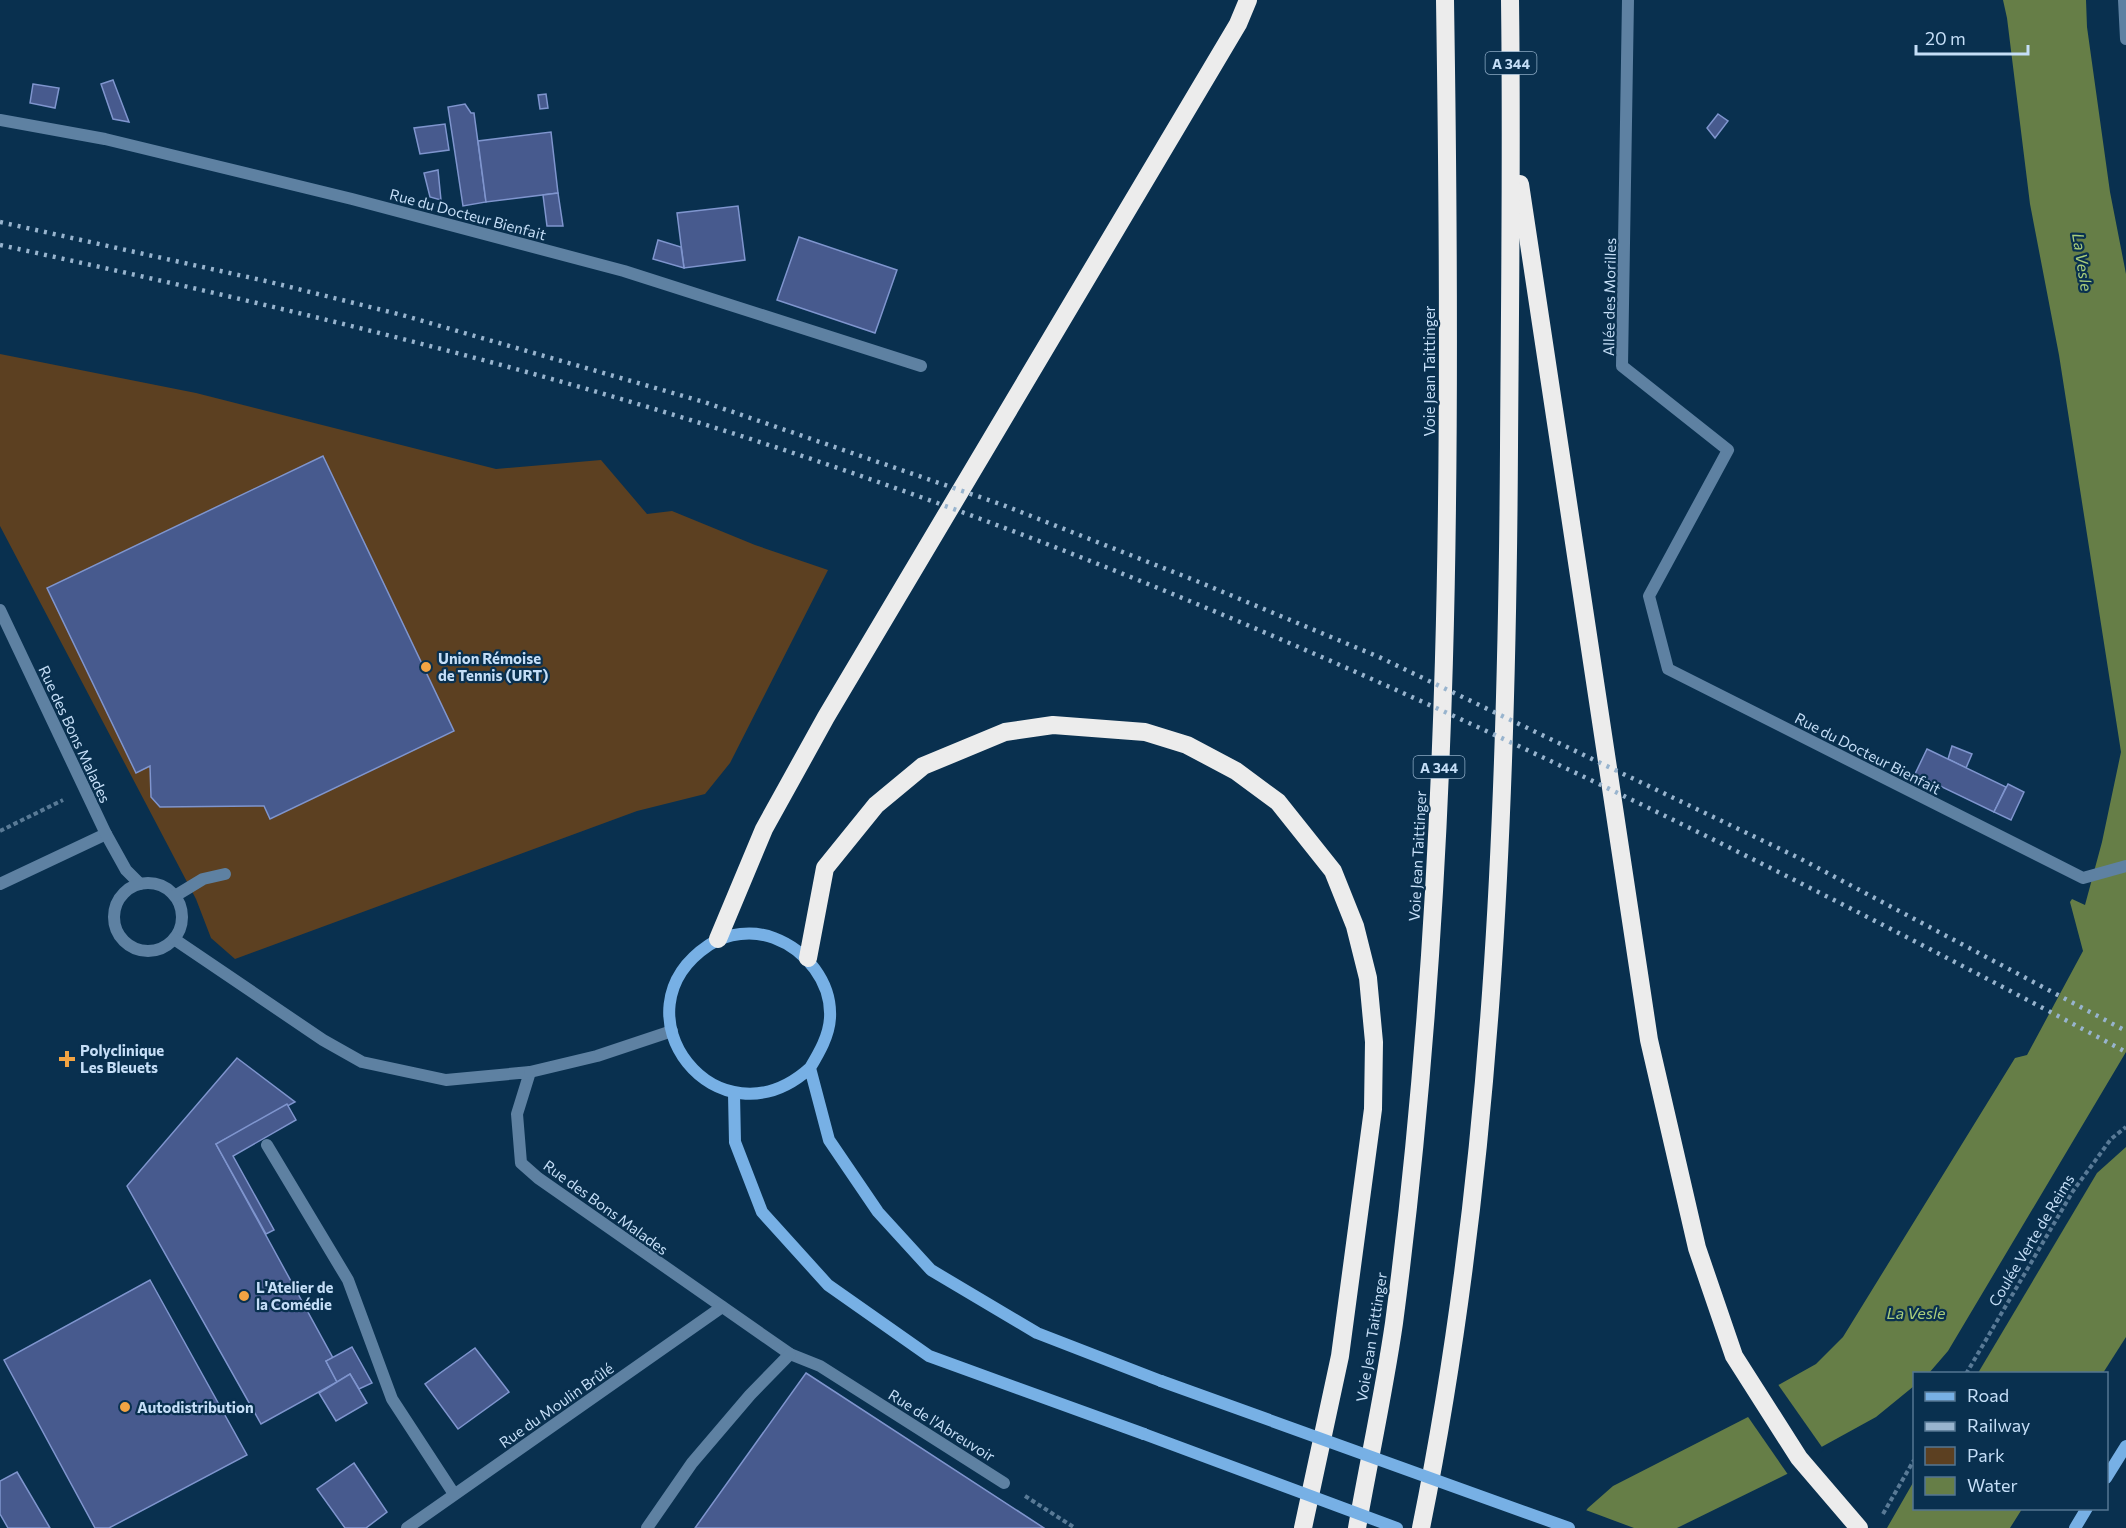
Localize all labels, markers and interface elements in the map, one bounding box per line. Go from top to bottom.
scale bar [1916,18,2028,56]
text: 20 m [1925,27,1966,49]
road number: A 344 [1486,52,1537,74]
street label: Rue du Docteur Bienfait [388,184,548,244]
water label: La Vesle [2069,231,2097,293]
street label: Allée des Morilles [1599,237,1619,356]
street label: Voie Jean Taittinger [1420,305,1438,437]
place label: Union Rémoise de Tennis (URT) [438,649,548,684]
marker: Union Rémoise de Tennis (URT) [419,660,433,674]
street label: Rue des Bons Malades [35,662,115,806]
street label: Rue du Docteur Bienfait [1792,708,1944,798]
road number: A 344 [1414,756,1464,778]
street label: Voie Jean Taittinger [1405,790,1429,922]
place label: Polyclinique Les Bleuets [80,1041,164,1076]
marker: Polyclinique Les Bleuets [58,1050,76,1068]
street label: Rue des Bons Malades [540,1156,672,1258]
street label: Coulée Verte de Reims [1984,1171,2078,1309]
street label: Voie Jean Taittinger [1352,1271,1390,1403]
place label: L'Atelier de la Comédie [256,1278,334,1313]
marker: L'Atelier de la Comédie [237,1289,251,1303]
water label: La Vesle [1887,1303,1946,1322]
street label: Rue du Moulin Brûlé [495,1359,617,1451]
legend [1913,1372,2108,1510]
text: Road [1967,1384,2009,1406]
street label: Rue de l'Abreuvoir [885,1385,999,1465]
place label: Autodistribution [137,1398,254,1416]
marker: Autodistribution [118,1400,132,1414]
text: Railway [1967,1414,2030,1436]
text: Park [1967,1444,2005,1466]
text: Water [1967,1474,2018,1496]

